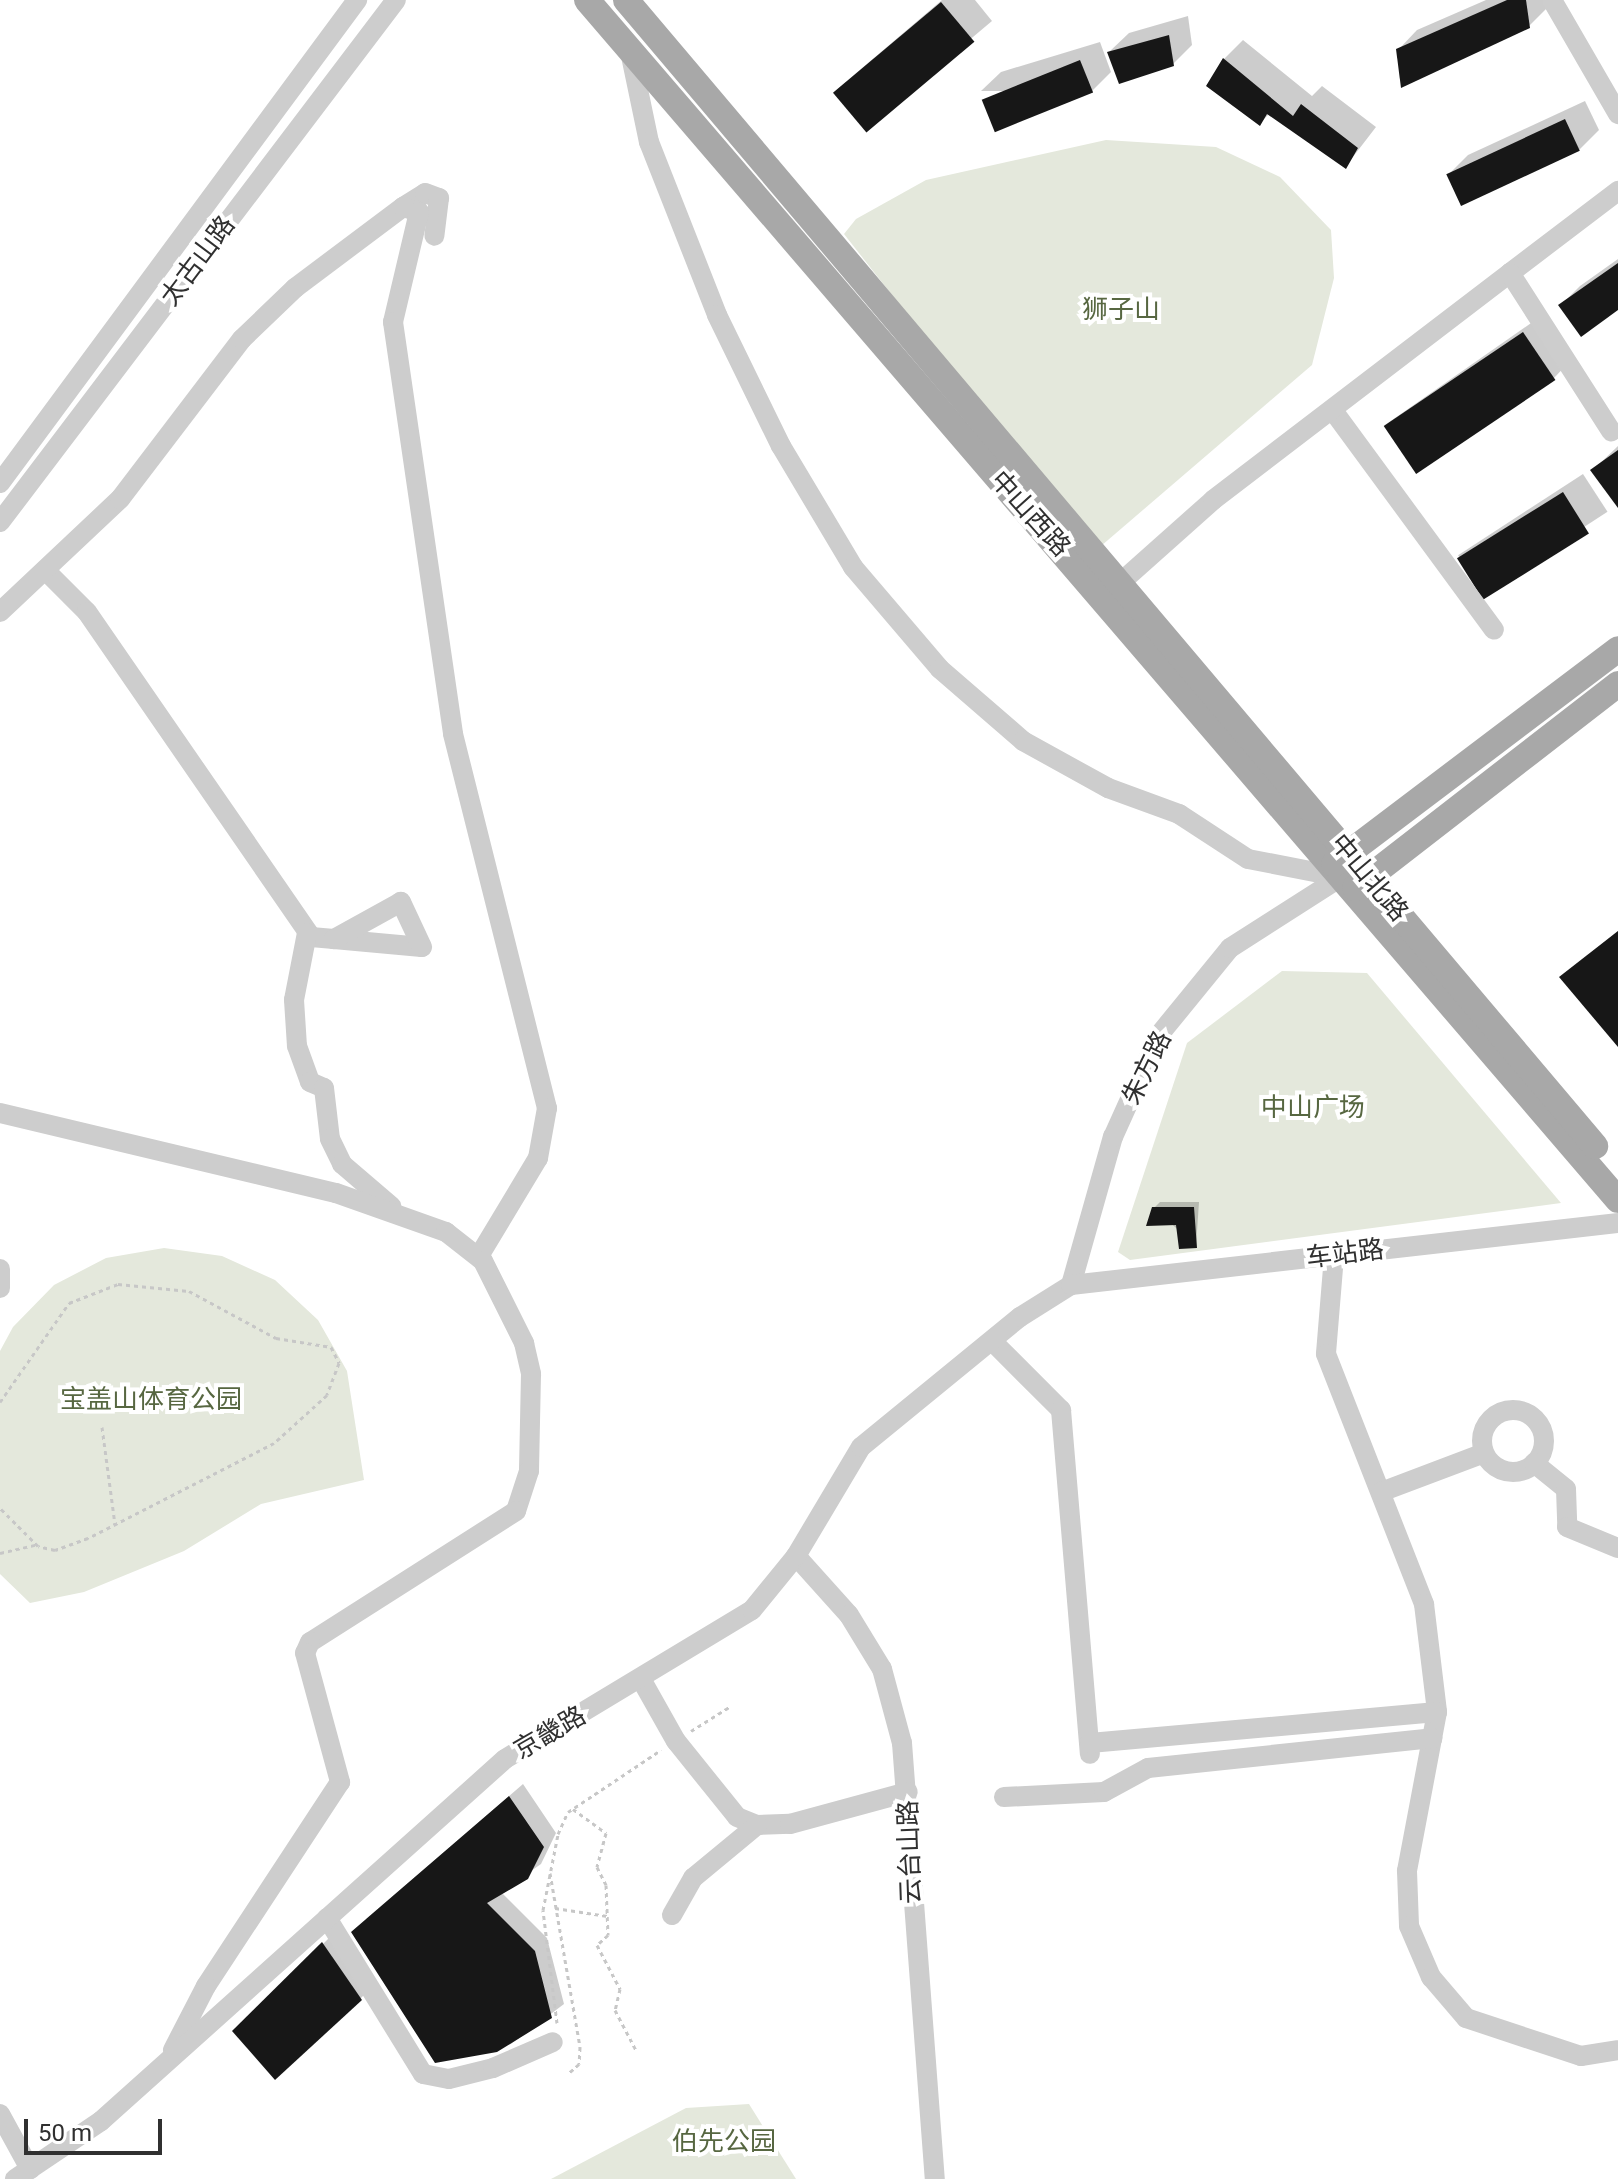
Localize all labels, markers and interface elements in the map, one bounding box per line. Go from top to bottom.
street label: 太古山路 [154,210,242,312]
park label: 狮子山 [1082,294,1160,326]
street label: 中山西路 [984,465,1076,563]
street label: 中山北路 [1324,828,1414,928]
street label: 朱方路 [1116,1026,1178,1110]
park label: 中山广场 [1261,1092,1365,1124]
street label: 车站路 [1304,1234,1386,1274]
park label: 宝盖山体育公园 [60,1384,242,1416]
street label: 京畿路 [508,1700,592,1766]
street label: 云台山路 [893,1799,927,1905]
scale bar [28,2103,166,2153]
text: 50 m [38,2119,92,2147]
park label: 伯先公园 [672,2126,776,2158]

